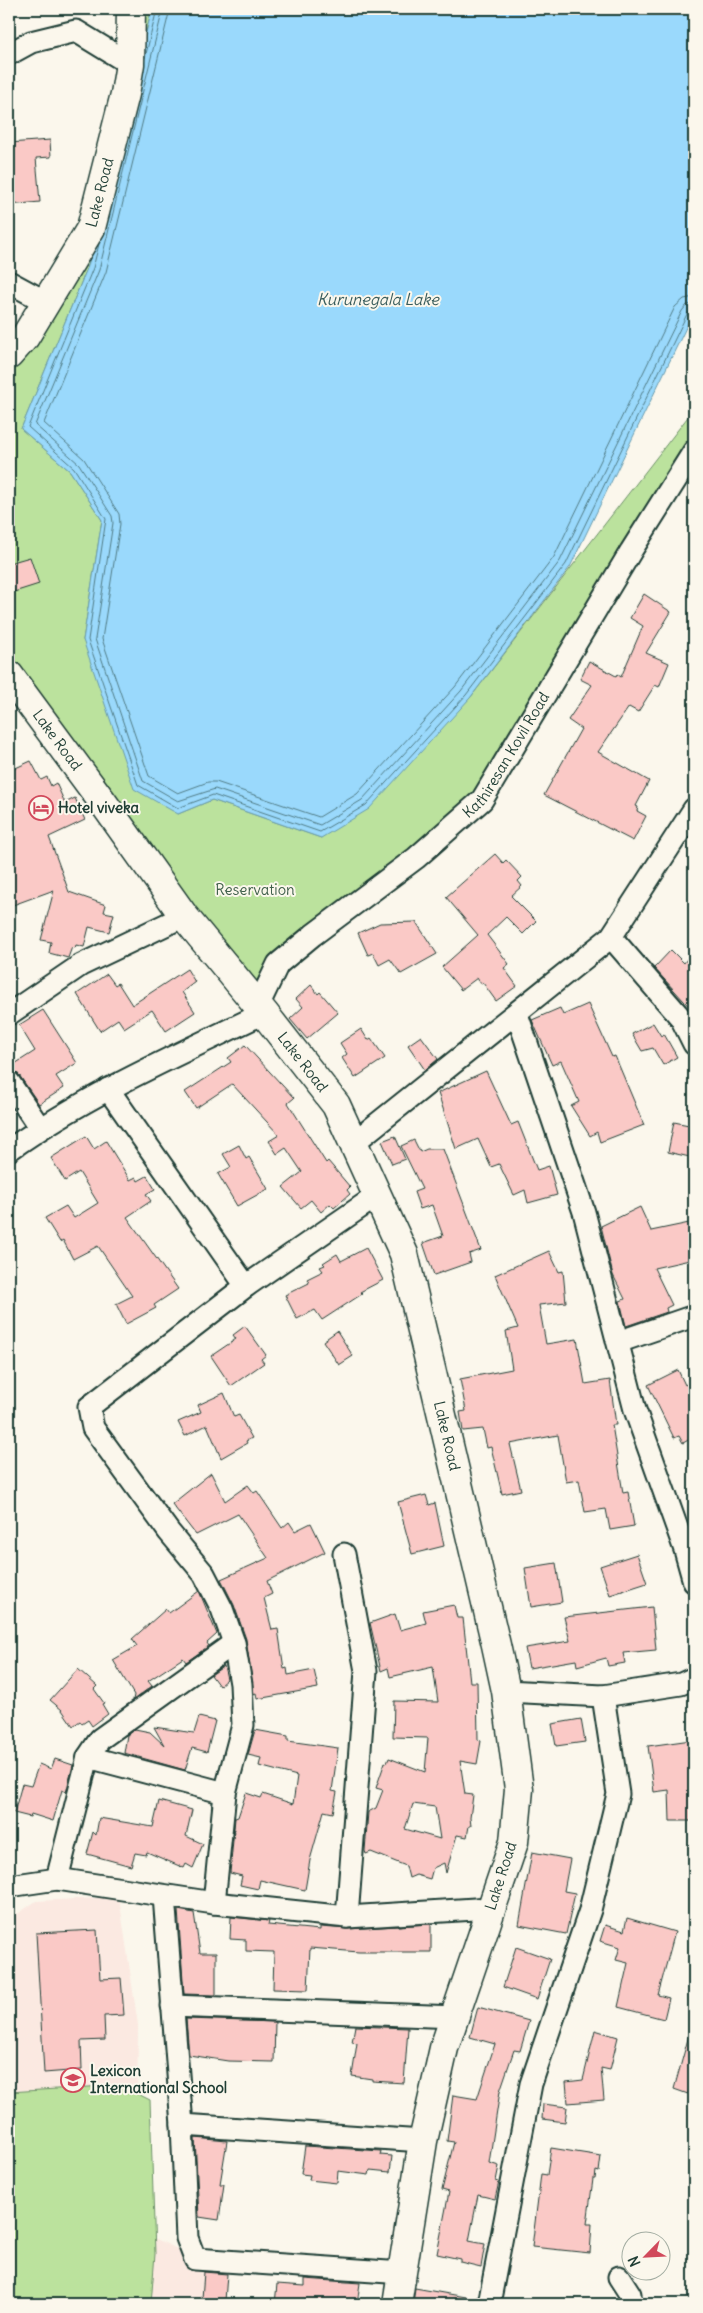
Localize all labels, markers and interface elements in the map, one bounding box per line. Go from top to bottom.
street label: Lake Road [82,156,117,229]
water label: Kurunegala Lake [317,289,440,309]
street label: Kathiresan Kovil Road [458,688,553,822]
street label: Lake Road [29,706,86,774]
hotel icon: Hotel viveka [28,795,54,821]
place label: Hotel viveka [58,798,140,817]
park label: Reservation [215,880,295,899]
street label: Lake Road [273,1028,332,1096]
street label: Lake Road [430,1399,465,1473]
street label: Lake Road [481,1839,521,1913]
place label: Lexicon International School [90,2061,227,2097]
school or university icon: Lexicon International School [60,2067,86,2093]
north arrow [620,2230,670,2280]
text: N [624,2253,644,2269]

